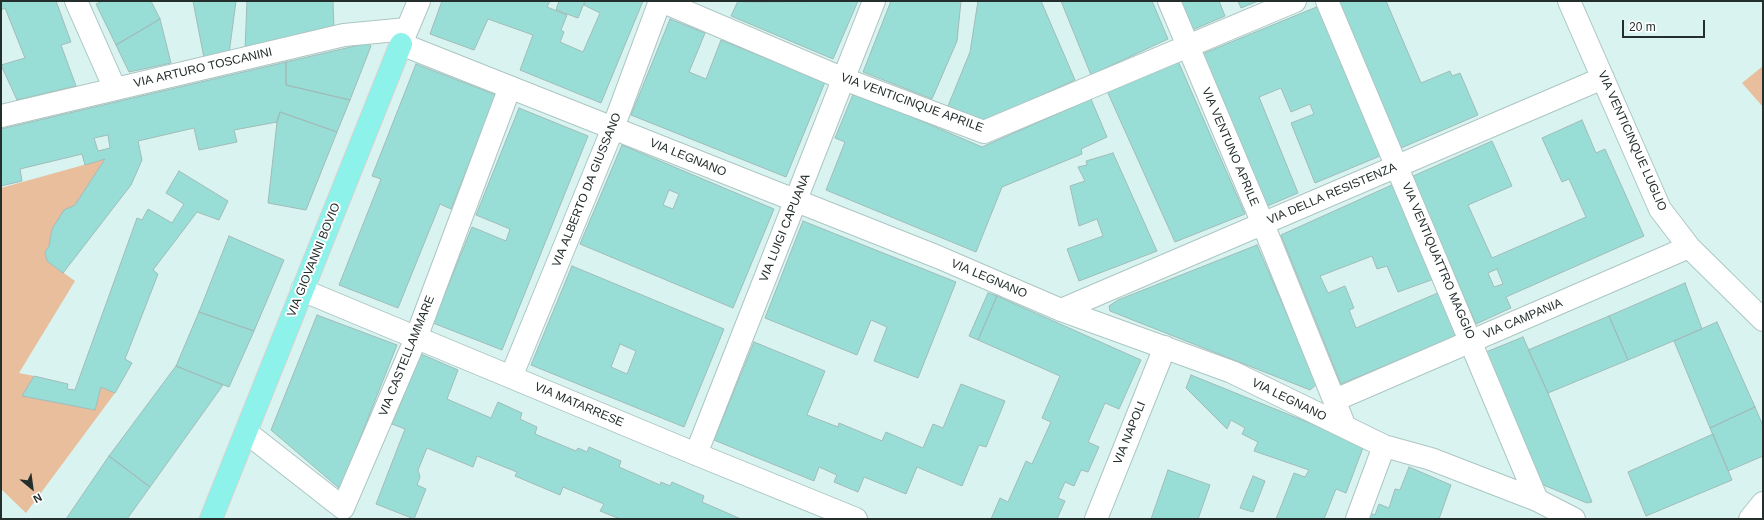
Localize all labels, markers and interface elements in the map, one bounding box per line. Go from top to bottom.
scale bar [1624,12,1707,38]
text: 20 m [1629,20,1656,34]
street label: VIA ARTURO TOSCANINI [132,45,274,91]
street label: VIA VENTICINQUE LUGLIO [1595,69,1669,213]
street label: VIA VENTICINQUE APRILE [839,70,985,136]
street label: VIA VENTUNO APRILE [1198,86,1262,208]
street label: VIA ALBERTO DA GIUSSANO [549,111,625,269]
street label: VIA LEGNANO [648,136,728,180]
street label: VIA DELLA RESISTENZA [1265,160,1399,228]
street label: VIA LUIGI CAPUANA [757,172,813,284]
street label: VIA VENTIQUATTRO MAGGIO [1398,181,1478,341]
street label: VIA GIOVANNI BOVIO [285,201,343,319]
street label: VIA LEGNANO [949,256,1029,302]
street label: VIA CASTELLAMMARE [376,294,438,418]
street label: VIA CAMPANIA [1481,296,1565,342]
street label: VIA LEGNANO [1249,376,1329,424]
street label: VIA MATARRESE [532,380,626,430]
street label: VIA NAPOLI [1111,399,1149,467]
north arrow [12,468,52,508]
text: N [31,491,44,506]

